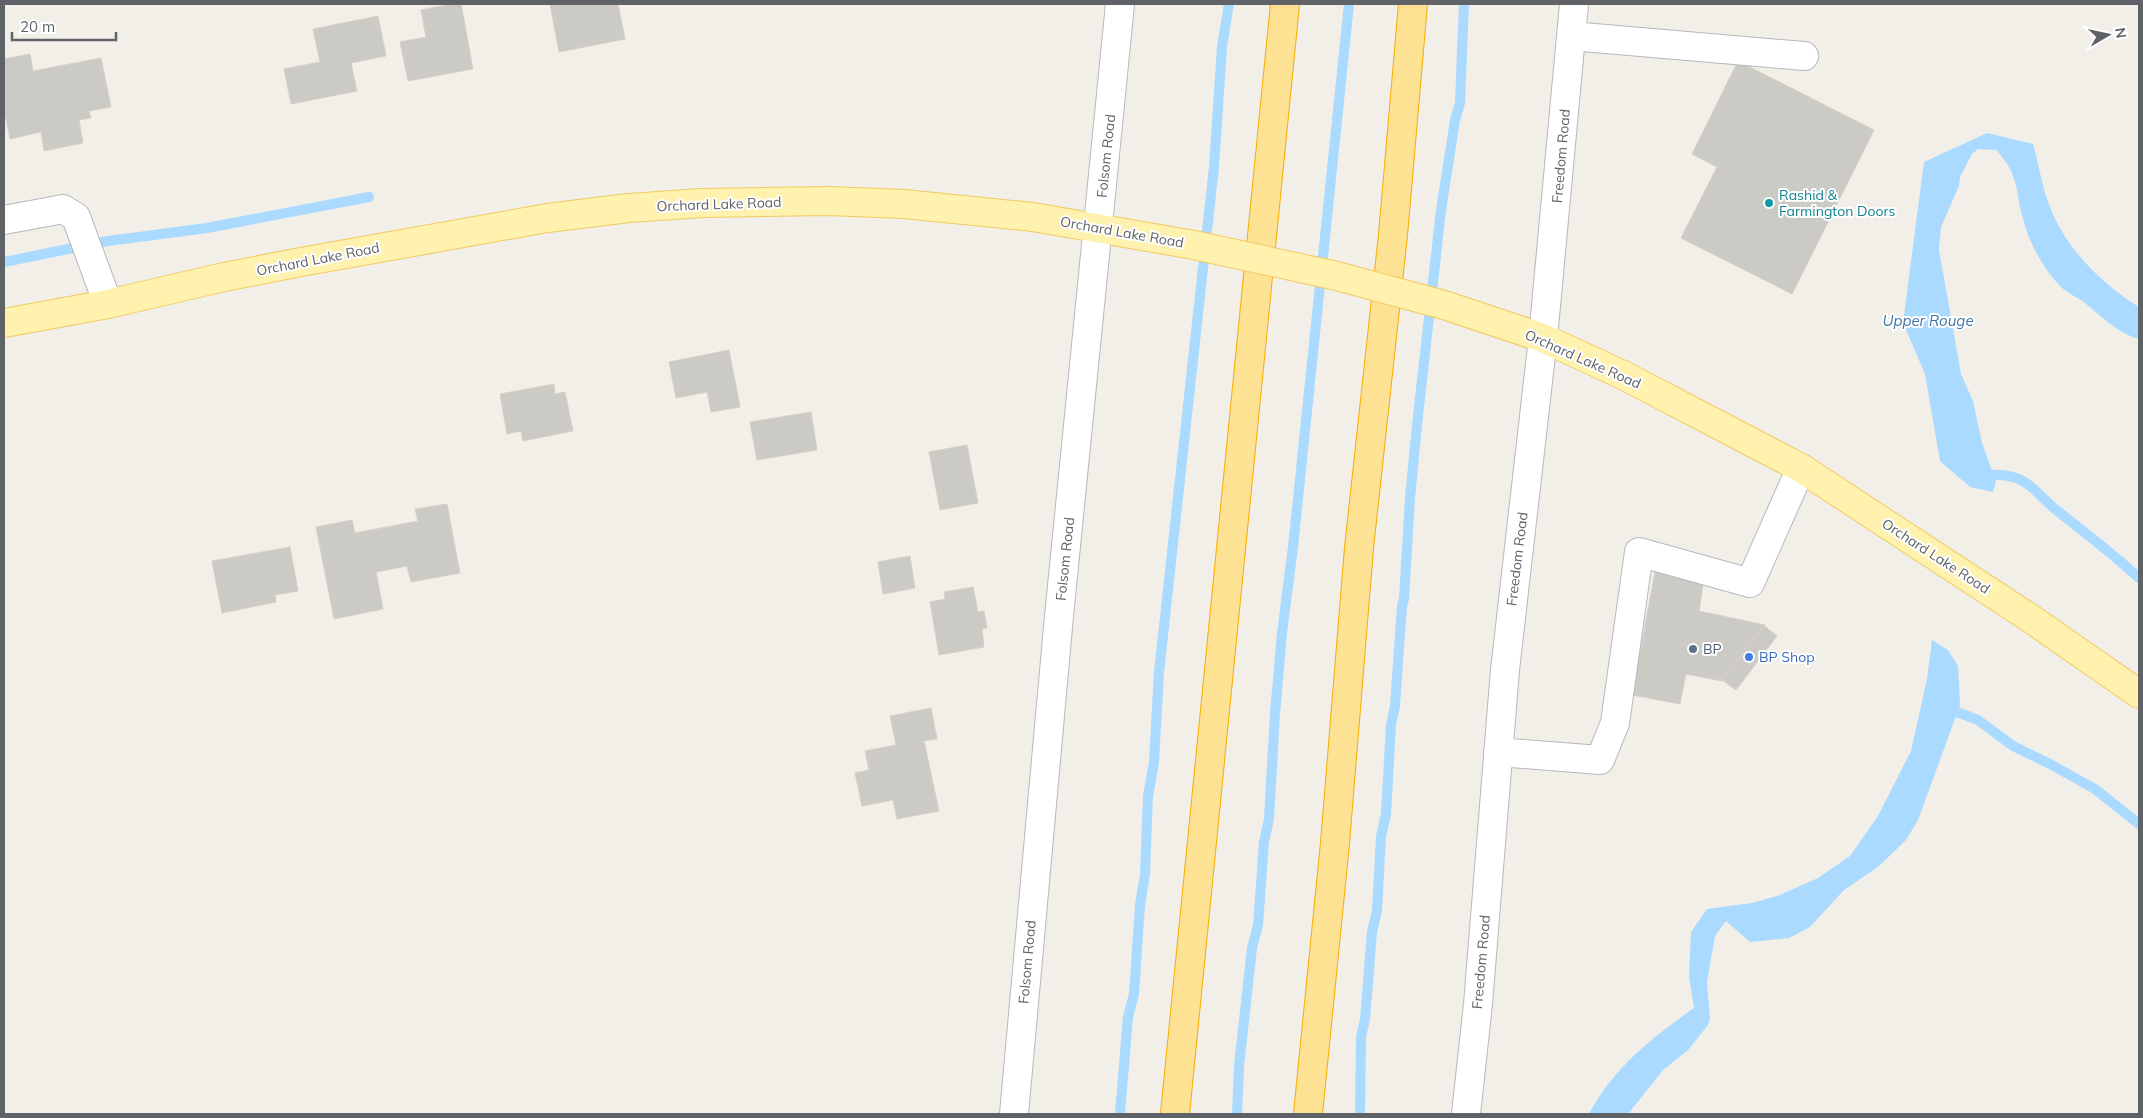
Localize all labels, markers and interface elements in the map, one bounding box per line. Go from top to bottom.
scale bar [12,10,116,42]
north arrow [2083,10,2133,60]
text: 20 m [20,17,55,36]
text: N [2111,26,2131,40]
street label: Freedom Road [1548,108,1574,204]
street label: Folsom Road [1093,113,1119,199]
place label: Rashid & Farmington Doors [1779,186,1895,220]
street label: Orchard Lake Road [656,193,782,215]
marker: Rashid & Farmington Doors [1763,197,1775,209]
street label: Orchard Lake Road [1059,212,1185,252]
street label: Orchard Lake Road [255,238,381,280]
water label: Upper Rouge [1882,311,1974,330]
street label: Orchard Lake Road [1522,325,1644,393]
street label: Freedom Road [1502,511,1532,607]
street label: Orchard Lake Road [1879,514,1993,598]
street label: Folsom Road [1052,516,1078,602]
place label: BP [1703,640,1722,658]
marker: BP [1687,643,1699,655]
place label: BP Shop [1759,648,1815,666]
marker: BP Shop [1743,651,1755,663]
street label: Freedom Road [1468,914,1494,1010]
street label: Folsom Road [1014,919,1040,1005]

